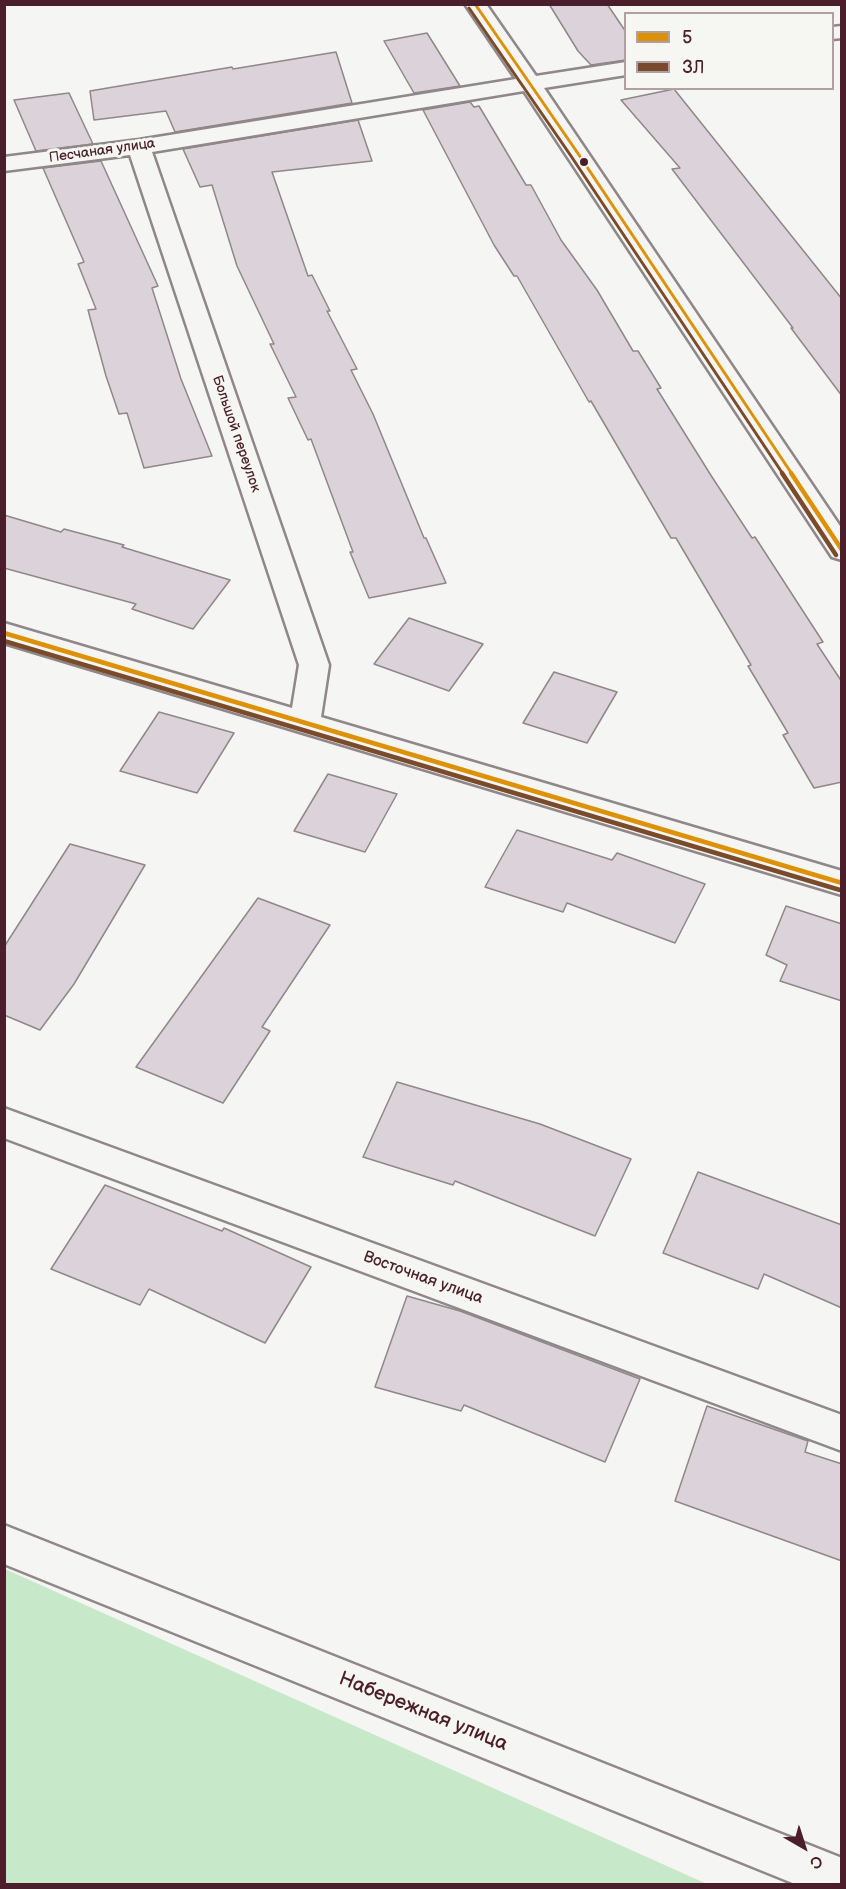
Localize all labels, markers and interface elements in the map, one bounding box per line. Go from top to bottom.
legend [624,12,834,90]
text: 5 [682,27,692,48]
text: 3Л [682,57,705,78]
street label: Песчаная улица [48,135,156,167]
unlabelled marker [578,156,590,168]
street label: Большой переулок [208,373,264,495]
street label: Восточная улица [360,1247,486,1309]
street label: Набережная улица [335,1667,511,1757]
north arrow [774,1817,834,1877]
text: С [805,1850,826,1872]

